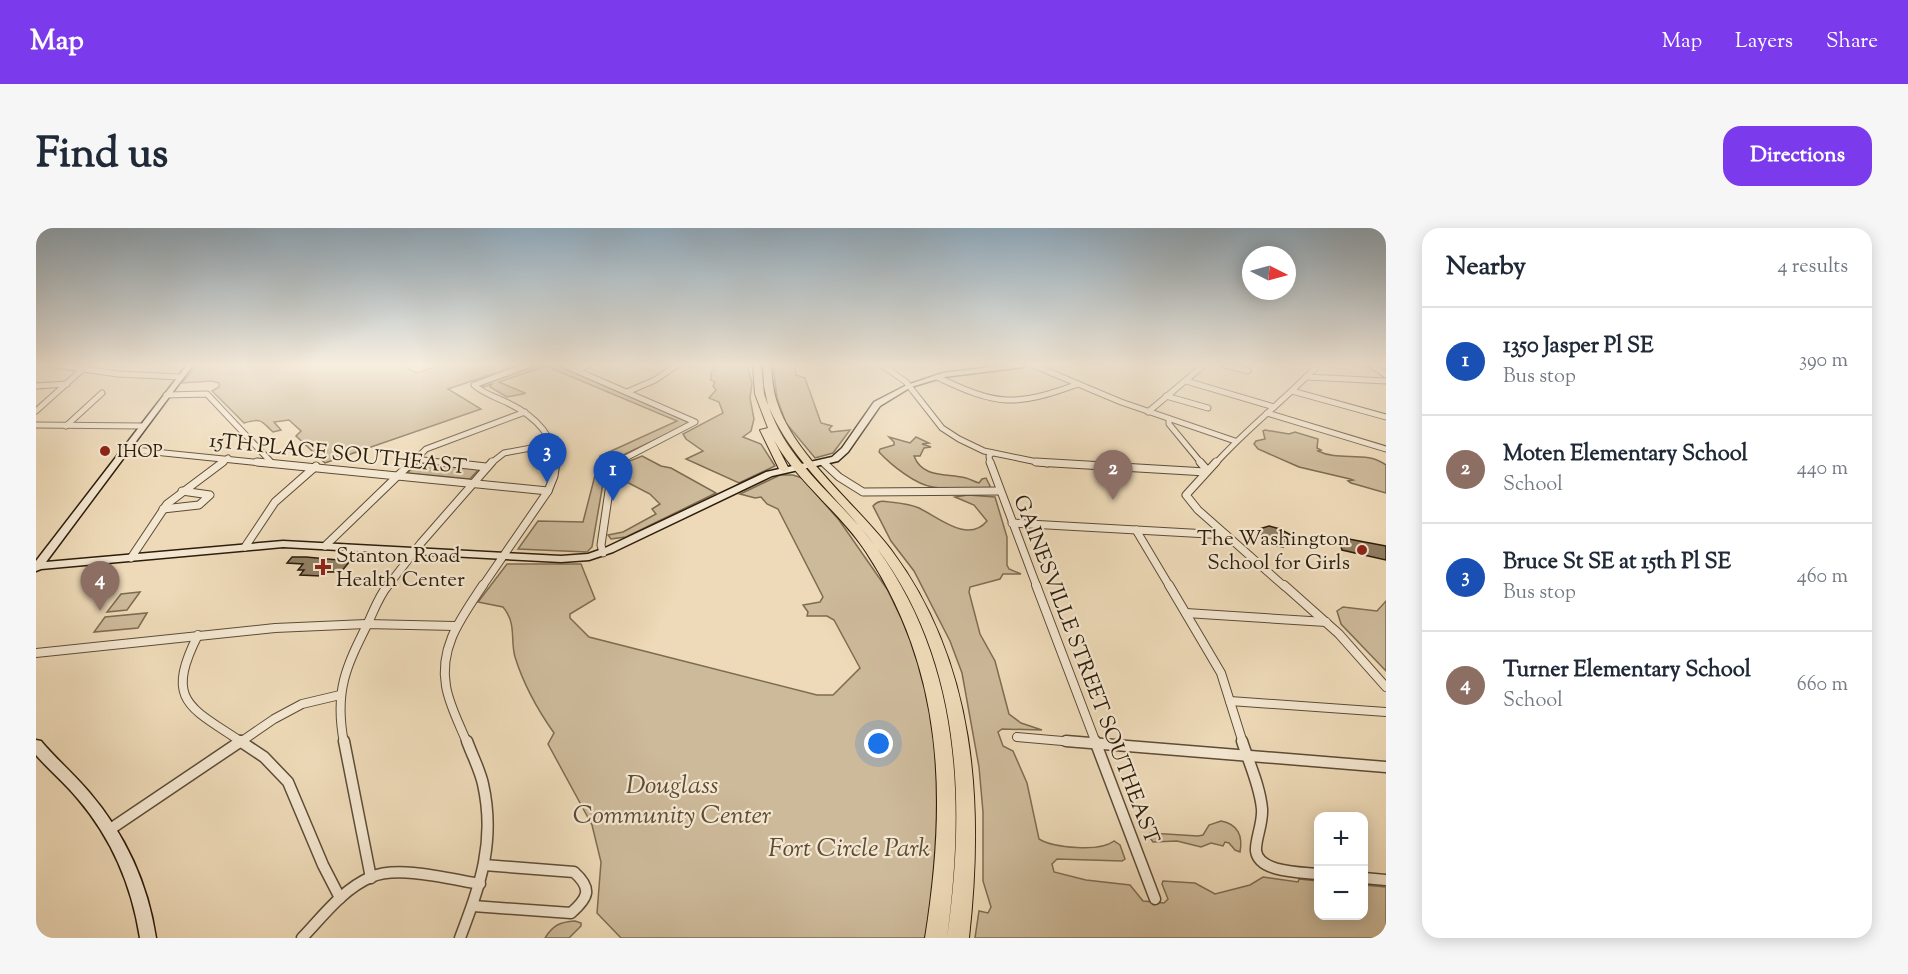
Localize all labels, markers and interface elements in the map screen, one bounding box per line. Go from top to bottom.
text: Map [30,22,84,62]
text: Map [1662,27,1702,57]
text: Layers [1735,27,1793,57]
text: Share [1826,27,1878,57]
text: Find us [36,126,168,186]
button: Directions [1723,126,1872,186]
north arrow [1242,246,1296,300]
text: Nearby [1446,249,1526,286]
text: 4 results [1777,253,1848,282]
text: 1350 Jasper Pl SE [1503,331,1653,363]
text: 1 [1462,347,1469,376]
text: 390 m [1799,347,1848,376]
text: Bus stop [1503,363,1576,392]
street label: 15TH PLACE SOUTHEAST [208,427,468,483]
pin: 3 [528,434,566,483]
text: Moten Elementary School [1503,439,1748,471]
place label: IHOP [117,440,163,466]
marker: IHOP [98,444,112,458]
pin: 2 [1094,450,1132,500]
pin: 1 [594,452,632,501]
text: 2 [1461,455,1470,484]
text: 440 m [1797,455,1848,484]
text: School [1503,471,1563,500]
street label: GAINESVILLE STREET SOUTHEAST [1005,491,1166,849]
place label: The Washington School for Girls [1197,525,1350,579]
place label: Stanton Road Health Center [336,542,465,596]
marker: The Washington School for Girls [1355,543,1369,557]
text: Bruce St SE at 15th Pl SE [1503,547,1731,579]
marker: Stanton Road Health Center [314,558,332,576]
pin: 4 [80,562,120,611]
text: 3 [1461,563,1470,592]
text: 460 m [1797,563,1848,592]
text: Bus stop [1503,579,1576,608]
text: Turner Elementary School [1503,655,1751,687]
text: 4 [1460,671,1471,700]
text: 660 m [1797,671,1848,700]
text: School [1503,687,1563,716]
your location [864,729,893,758]
park label: Douglass Community Center [573,768,771,835]
map controls [1314,812,1368,920]
button: + [1314,812,1368,866]
park label: Fort Circle Park [768,831,930,868]
button: − [1314,866,1368,920]

